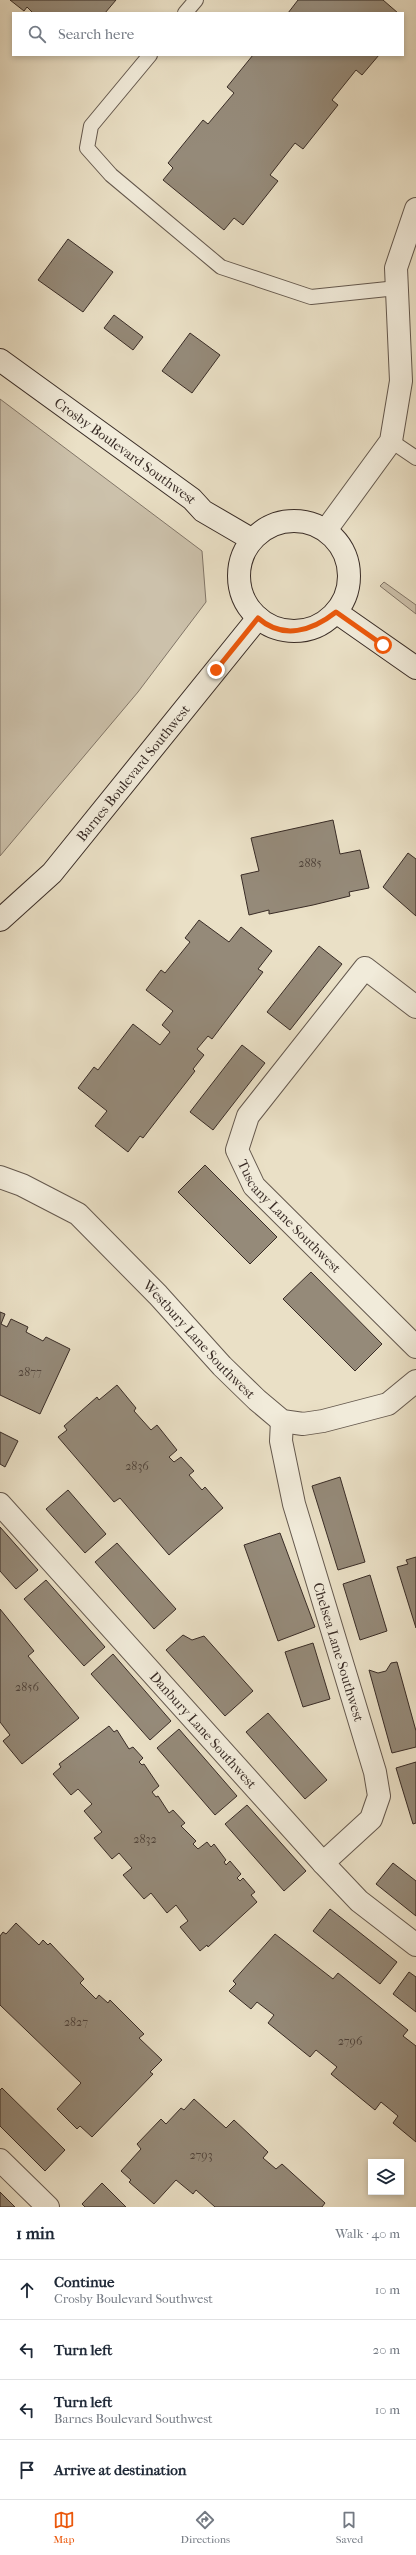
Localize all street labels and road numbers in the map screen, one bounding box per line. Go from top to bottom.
street label: Crosby Boulevard Southwest [51,394,201,507]
street label: Barnes Boulevard Southwest [73,701,193,845]
street label: Tuscany Lane Southwest [234,1157,345,1276]
street label: Westbury Lane Southwest [139,1276,259,1402]
street label: Chelsea Lane Southwest [310,1580,368,1724]
street label: Danbury Lane Southwest [146,1668,260,1792]

